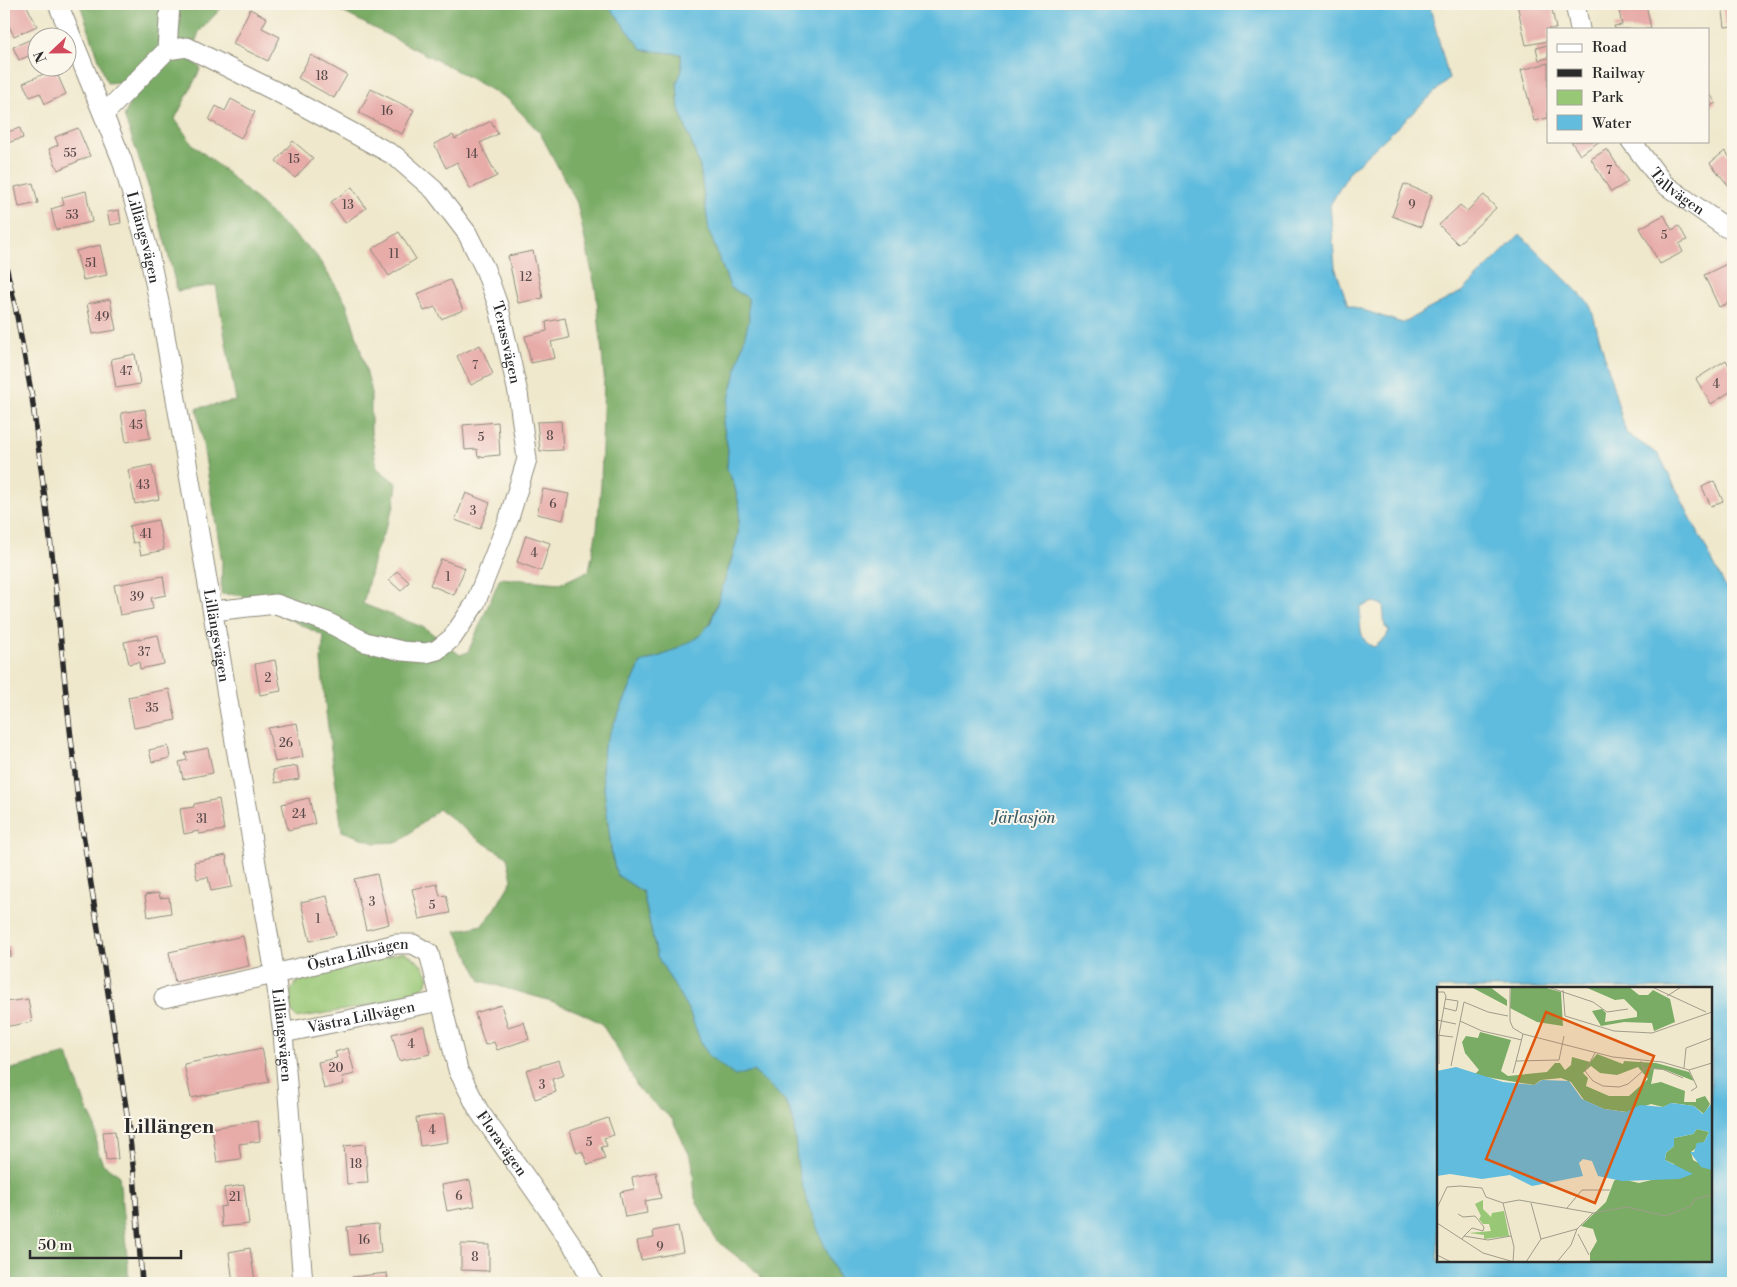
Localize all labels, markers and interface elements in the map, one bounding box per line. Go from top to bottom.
north arrow [28,28,78,78]
legend [1547,28,1710,142]
text: Road [1592,38,1627,57]
text: N [30,48,51,65]
text: Railway [1592,64,1646,83]
house number: 18 [316,69,328,84]
text: Park [1592,88,1624,107]
house number: 16 [381,104,393,119]
text: Water [1591,114,1632,133]
house number: 55 [63,146,77,161]
house number: 14 [466,147,478,162]
house number: 15 [288,152,300,167]
house number: 7 [1606,163,1612,178]
street label: Tallvägen [1645,164,1708,220]
street label: Lillängsvägen [122,189,164,285]
house number: 13 [342,198,354,213]
house number: 9 [1408,198,1416,213]
house number: 53 [65,208,79,223]
house number: 5 [1661,228,1668,243]
house number: 11 [389,247,400,262]
house number: 51 [85,256,98,271]
house number: 12 [520,270,532,285]
street label: Terassvägen [487,299,525,386]
house number: 49 [95,310,109,325]
house number: 7 [472,358,478,373]
house number: 47 [120,364,132,379]
house number: 4 [1712,377,1720,392]
house number: 45 [129,418,143,433]
house number: 8 [546,429,554,444]
house number: 5 [478,430,485,445]
house number: 43 [136,478,150,493]
house number: 6 [549,497,557,512]
house number: 3 [470,504,477,519]
house number: 41 [140,527,153,542]
house number: 4 [530,546,538,561]
house number: 1 [445,570,451,585]
street label: Lillängsvägen [199,588,234,684]
house number: 39 [130,590,144,605]
house number: 37 [138,645,150,660]
house number: 2 [265,671,272,686]
house number: 35 [145,701,159,716]
house number: 26 [279,736,293,751]
house number: 24 [292,807,306,822]
water label: Järlasjön [990,808,1057,828]
house number: 31 [196,812,209,827]
house number: 3 [369,895,376,910]
house number: 5 [429,898,436,913]
house number: 1 [315,912,321,927]
street label: Östra Lillvägen [305,934,409,976]
street label: Lillängsvägen [267,987,296,1083]
inset map [1437,987,1712,1262]
street label: Västra Lillvägen [305,997,417,1038]
house number: 4 [407,1037,415,1052]
house number: 20 [329,1061,343,1076]
house number: 3 [539,1078,546,1093]
street label: Floravägen [472,1107,531,1180]
district label: Lillängen [124,1115,215,1140]
house number: 4 [428,1123,436,1138]
house number: 5 [586,1135,593,1150]
house number: 18 [350,1157,362,1172]
house number: 6 [455,1189,463,1204]
house number: 21 [229,1190,242,1205]
scale bar [30,1227,181,1259]
house number: 16 [358,1233,370,1248]
text: 50 m [38,1236,72,1255]
house number: 9 [656,1240,664,1255]
house number: 8 [471,1250,479,1265]

